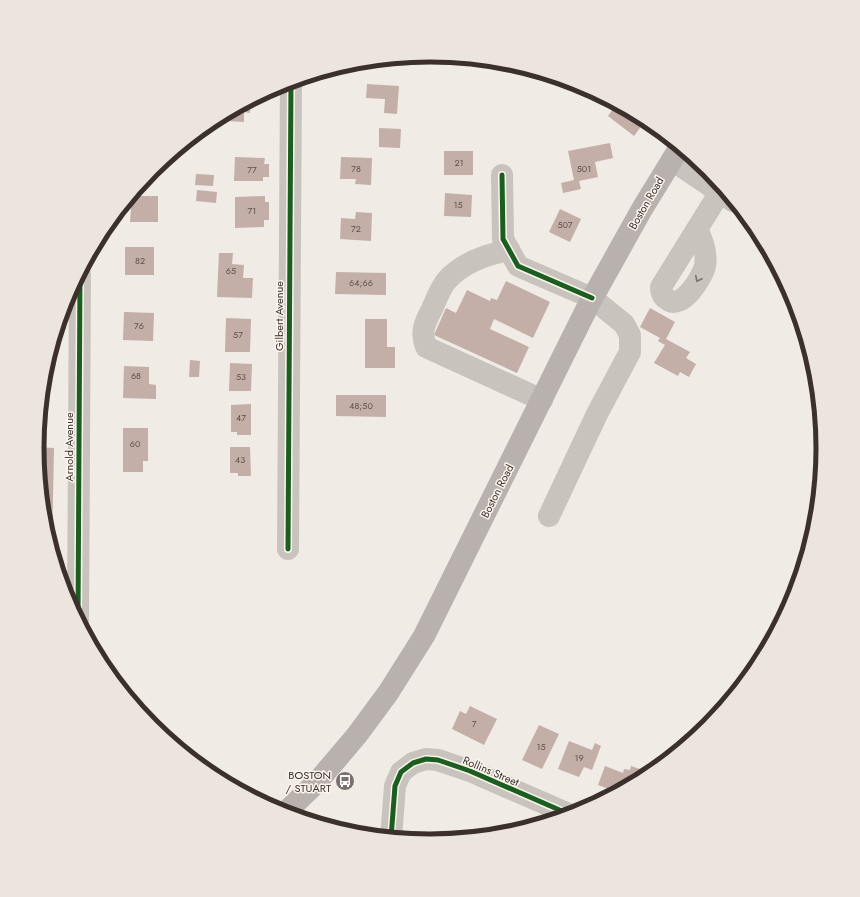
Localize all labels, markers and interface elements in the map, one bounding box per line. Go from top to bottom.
house number: 21 [454,156,464,169]
house number: 78 [351,162,361,175]
house number: 501 [577,162,591,175]
house number: 77 [247,163,257,176]
street label: Boston Road [625,174,667,232]
house number: 15 [453,198,463,211]
house number: 71 [248,204,256,217]
house number: 507 [557,218,573,231]
house number: 72 [351,222,361,235]
house number: 82 [135,254,145,267]
house number: 65 [226,264,236,277]
one-way arrow [695,275,703,282]
house number: 64;66 [349,276,373,289]
street label: Gilbert Avenue [271,281,287,351]
house number: 76 [134,319,144,332]
house number: 57 [233,328,243,341]
house number: 68 [131,369,141,382]
house number: 53 [236,370,246,383]
house number: 48;50 [349,399,373,412]
house number: 47 [236,411,246,424]
street label: Arnold Avenue [61,412,77,482]
house number: 60 [130,437,141,450]
house number: 43 [235,453,245,466]
street label: Boston Road [477,462,517,520]
house number: 7 [472,717,477,730]
house number: 15 [536,740,546,753]
house number: 19 [574,751,584,764]
street label: Rollins Street [460,752,522,790]
place label: BOSTON / STUART [285,767,331,796]
bus stop icon: BOSTON / STUART [334,770,356,792]

